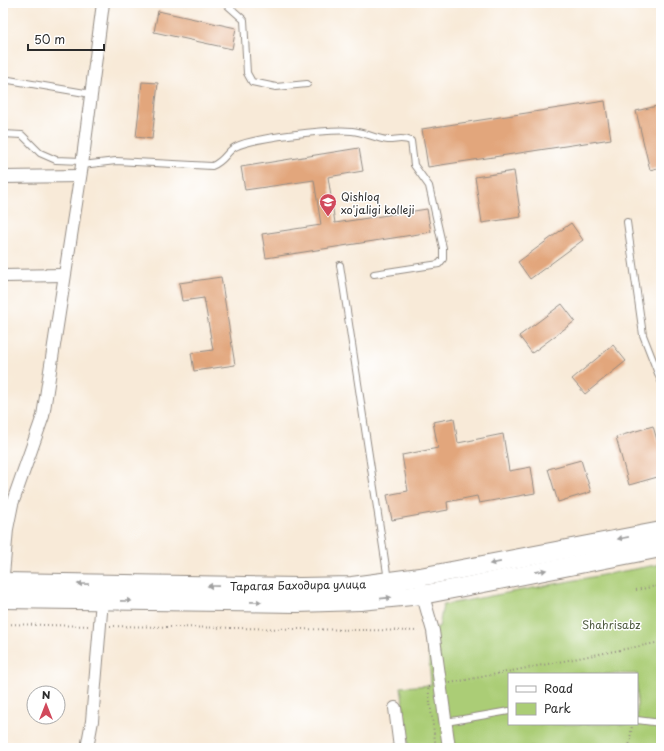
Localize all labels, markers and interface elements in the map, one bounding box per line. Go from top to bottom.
scale bar [28,26,104,52]
text: 50 m [34,30,65,48]
place label: Qishloq xo'jaligi kolleji [341,188,415,218]
school or university icon: Qishloq xo'jaligi kolleji [318,192,338,217]
one-way arrow [617,535,629,541]
one-way arrow [489,560,501,566]
one-way arrow [535,568,547,574]
street label: Тарагая Баходира улица [230,575,366,595]
one-way arrow [76,581,89,587]
one-way arrow [206,583,219,589]
one-way arrow [380,595,392,602]
one-way arrow [120,597,132,604]
one-way arrow [250,599,263,605]
park label: Shahrisabz [582,616,640,633]
legend [508,673,638,725]
text: Road [544,679,573,697]
north arrow [26,685,66,725]
text: N [42,686,51,703]
text: Park [544,699,571,717]

